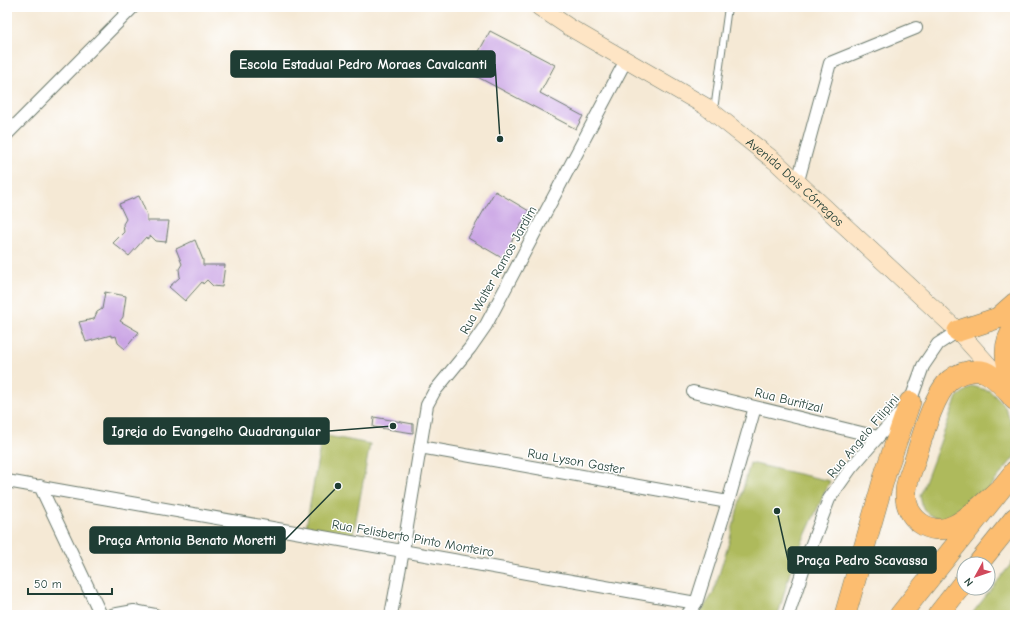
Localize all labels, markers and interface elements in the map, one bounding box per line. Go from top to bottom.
callout: Escola Estadual Pedro Moraes Cavalcanti [231,51,495,77]
text: Escola Estadual Pedro Moraes Cavalcanti [239,56,487,73]
street label: Avenida Dois Córregos [743,134,847,229]
street label: Rua Walter Ramos Jardim [456,203,540,337]
street label: Rua Buritizal [753,384,825,416]
street label: Rua Angelo Filipini [824,391,902,481]
callout: Igreja do Evangelho Quadrangular [104,418,329,444]
text: Igreja do Evangelho Quadrangular [111,423,321,440]
street label: Rua Lyson Gaster [526,445,626,477]
street label: Rua Felisberto Pinto Monteiro [331,516,496,560]
callout: Praça Antonia Benato Moretti [90,527,285,553]
text: Praça Antonia Benato Moretti [98,532,276,549]
callout: Praça Pedro Scavassa [788,547,936,573]
text: Praça Pedro Scavassa [796,552,928,569]
north arrow [956,556,996,596]
scale bar [28,570,112,596]
text: N [961,575,976,589]
text: 50 m [34,577,62,591]

